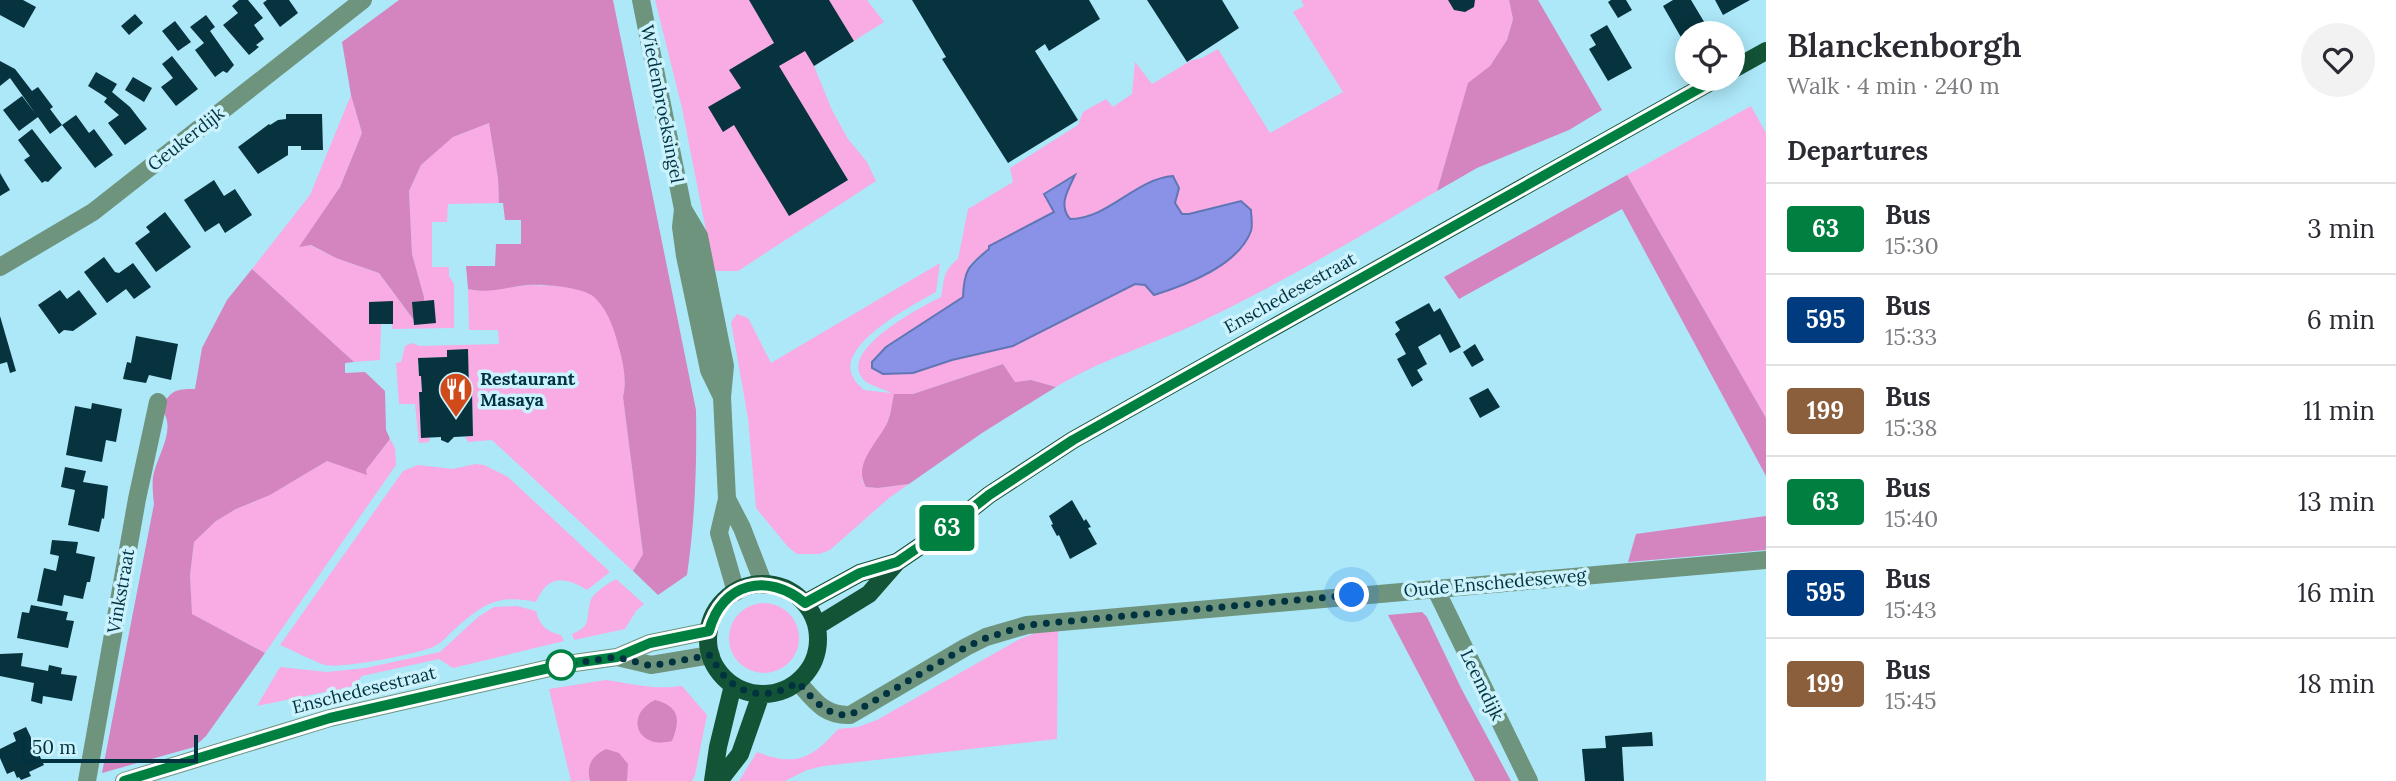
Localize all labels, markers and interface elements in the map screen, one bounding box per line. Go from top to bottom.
map controls [1675,21,1745,91]
button: locate [1675,21,1745,91]
street label: Wiedenbroeksingel [636,23,689,185]
button: heart [2301,23,2375,97]
text: Blanckenborgh [1787,24,2022,66]
text: Walk · 4 min · 240 m [1787,71,2000,100]
street label: Geukerdijk [143,101,229,176]
text: Departures [1787,134,1928,167]
text: Bus [1885,198,1931,231]
text: 3 min [2307,212,2375,245]
text: 63 [1812,213,1839,244]
text: 15:30 [1885,231,1939,260]
street label: Enschedesestraat [1220,247,1360,338]
text: Bus [1885,289,1931,322]
text: 6 min [2307,303,2375,336]
text: 595 [1806,304,1845,335]
text: 15:33 [1885,322,1937,351]
place label: Restaurant Masaya [480,367,576,411]
restaurant icon: Restaurant Masaya [437,370,475,419]
text: Bus [1885,380,1931,413]
text: 11 min [2303,394,2375,427]
text: 199 [1807,395,1844,426]
text: 15:38 [1885,413,1937,442]
text: Bus [1885,471,1931,504]
text: 13 min [2298,485,2375,518]
text: 63 [1812,486,1839,517]
text: 15:40 [1885,504,1938,533]
line badge: 63 [916,505,978,551]
text: 63 [933,512,961,543]
street label: Vinkstraat [102,547,139,636]
text: Bus [1885,562,1931,595]
street label: Oude Enschedeseweg [1403,563,1588,602]
text: 16 min [2297,576,2375,609]
your location [1334,577,1369,612]
text: 595 [1806,577,1845,608]
text: 15:43 [1885,595,1937,624]
street label: Leemdijk [1455,646,1510,724]
unlabelled marker [546,650,576,680]
text: Bus [1885,653,1931,686]
street label: Enschedesestraat [290,661,438,719]
text: 18 min [2298,667,2375,700]
text: 199 [1807,668,1844,699]
text: 15:45 [1885,686,1937,715]
scale bar [21,732,198,764]
text: 50 m [32,735,76,759]

